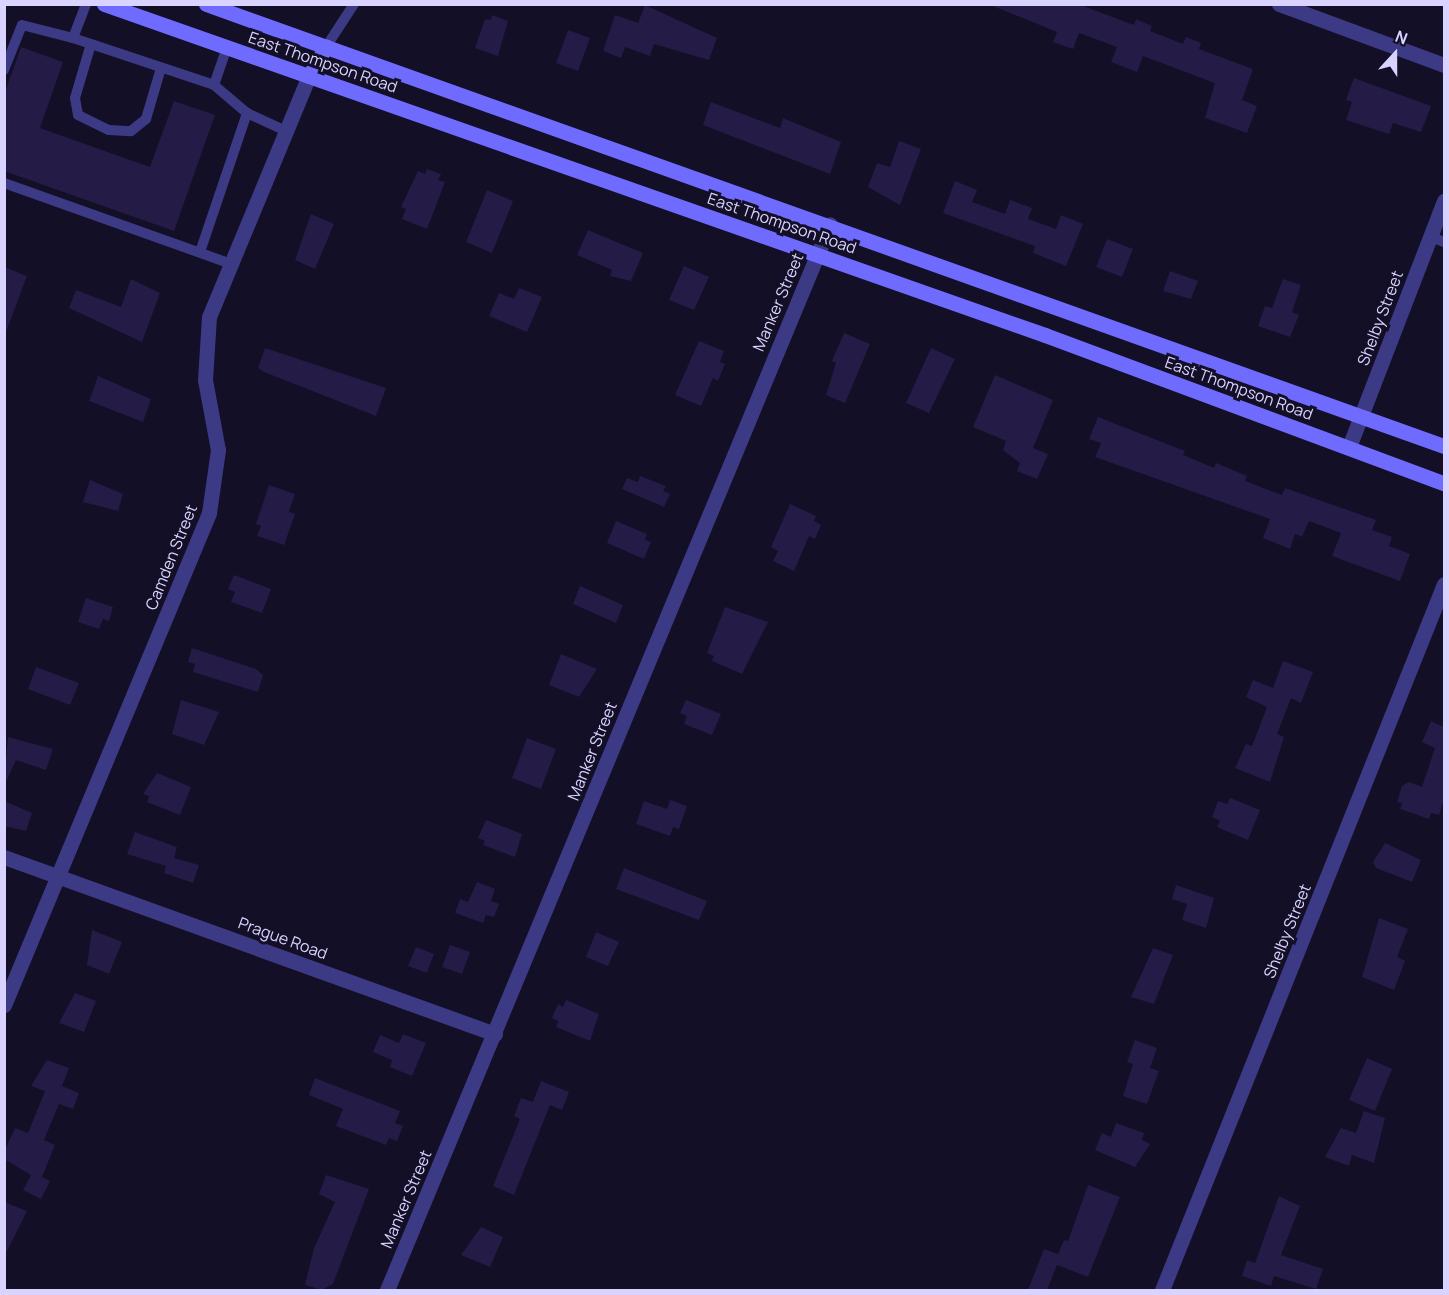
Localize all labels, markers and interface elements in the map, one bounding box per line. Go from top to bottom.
north arrow [1365,24,1425,84]
text: N [1392,25,1411,50]
street label: East Thompson Road [246,28,400,96]
street label: East Thompson Road [705,189,859,257]
street label: Manker Street [749,250,807,354]
street label: Shelby Street [1353,268,1407,368]
street label: East Thompson Road [1162,352,1316,424]
street label: Camden Street [141,501,201,613]
street label: Manker Street [563,699,621,803]
street label: Shelby Street [1259,881,1315,981]
street label: Prague Road [236,913,330,963]
street label: Manker Street [377,1147,435,1251]

